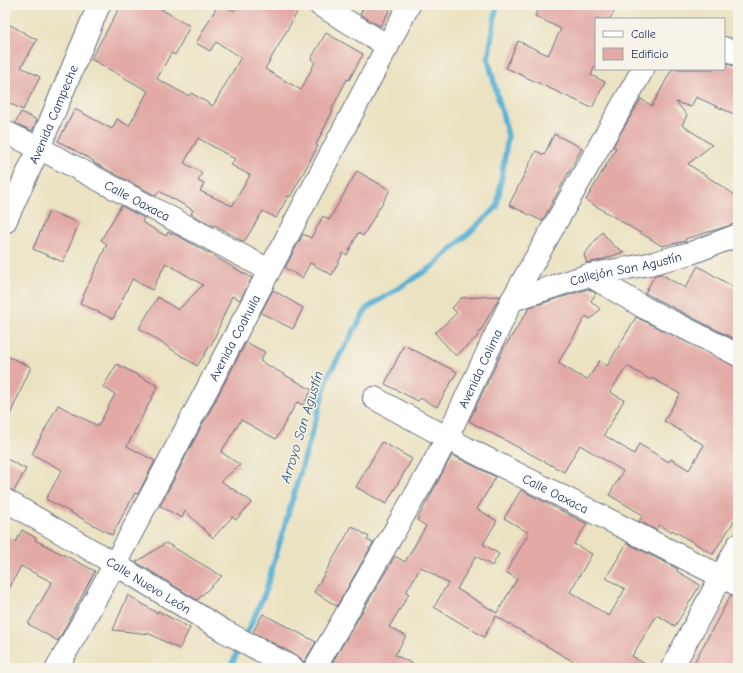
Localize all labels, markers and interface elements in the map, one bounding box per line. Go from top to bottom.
legend [595,18,725,70]
text: Calle [631,27,656,41]
text: Edificio [631,47,668,61]
street label: Avenida Campeche [25,62,81,166]
street label: Calle Oaxaca [102,177,173,224]
street label: Callejón San Agustín [568,248,683,288]
street label: Avenida Coahuila [205,292,263,383]
street label: Avenida Colima [455,327,505,410]
water label: Arroyo San Agustín [277,369,327,486]
street label: Calle Oaxaca [520,470,591,516]
street label: Calle Nuevo León [104,553,194,616]

